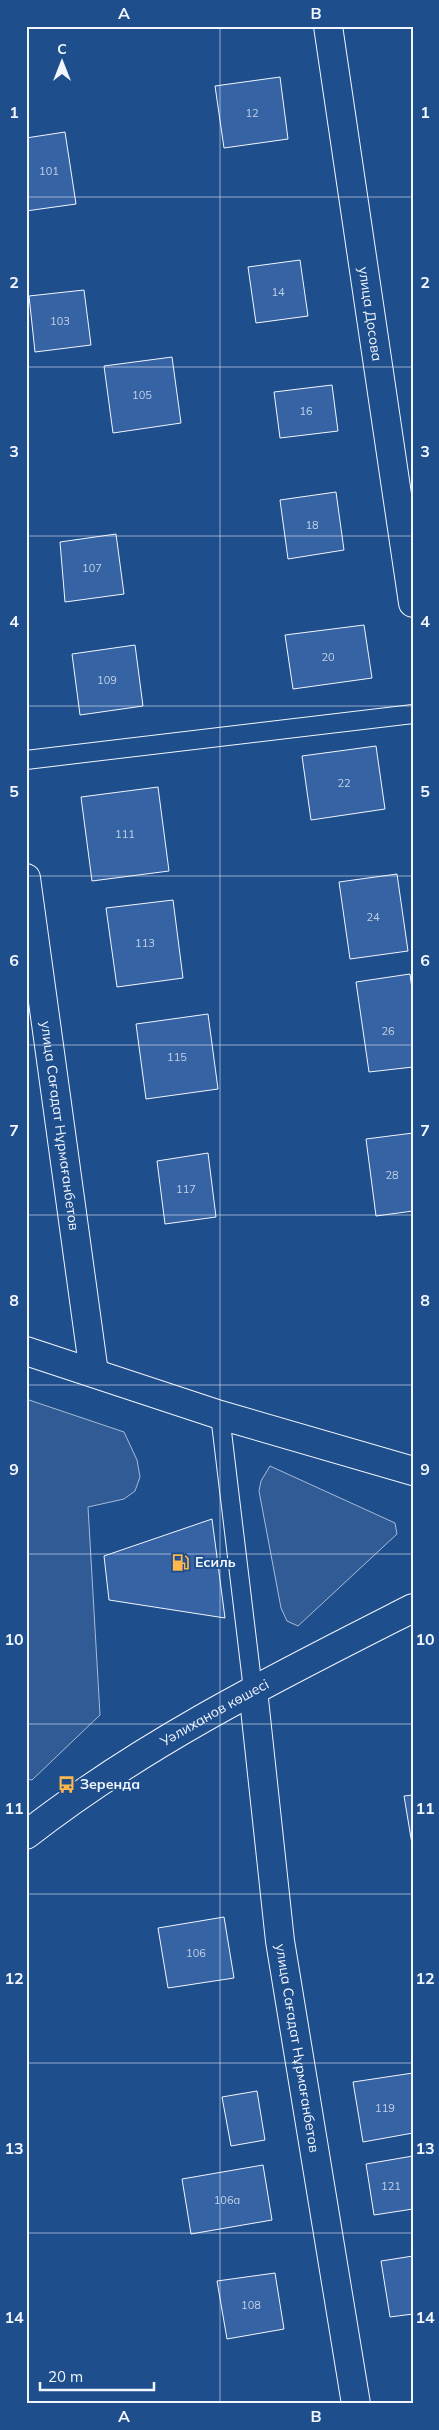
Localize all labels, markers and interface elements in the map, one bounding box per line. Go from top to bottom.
text: A [118,3,130,23]
text: B [310,3,322,23]
north arrow [38,38,88,88]
text: С [57,40,67,58]
text: 1 [9,102,19,122]
text: 1 [420,102,430,122]
house number: 12 [245,106,259,120]
house number: 101 [39,164,59,178]
street label: улица Досова [355,265,386,362]
text: 2 [9,272,19,292]
text: 2 [420,272,430,292]
house number: 14 [271,285,285,299]
house number: 103 [50,314,70,328]
house number: 105 [132,388,152,402]
house number: 16 [299,404,313,418]
text: 3 [9,441,19,461]
text: 3 [420,441,430,461]
house number: 18 [305,518,319,532]
house number: 107 [82,561,102,575]
text: 4 [9,611,19,631]
text: 4 [420,611,430,631]
house number: 20 [321,650,335,664]
house number: 109 [97,673,117,687]
house number: 22 [337,776,351,790]
text: 5 [9,781,19,801]
text: 5 [420,781,430,801]
house number: 111 [115,827,135,841]
house number: 24 [366,910,380,924]
house number: 113 [135,936,155,950]
text: 6 [9,950,19,970]
text: 6 [420,950,430,970]
street label: улица Сағадат Нұрмағанбетов [37,1020,83,1232]
house number: 26 [381,1024,395,1038]
house number: 115 [167,1050,187,1064]
text: 7 [9,1120,19,1140]
text: 7 [420,1120,430,1140]
house number: 28 [385,1168,399,1182]
house number: 117 [176,1182,196,1196]
text: 8 [9,1290,19,1310]
text: 8 [420,1290,430,1310]
text: 9 [9,1459,19,1479]
text: 9 [420,1459,430,1479]
fuel station icon: Есиль [171,1552,191,1572]
place label: Есиль [195,1553,236,1571]
text: 10 [4,1629,24,1649]
text: 10 [415,1629,435,1649]
street label: Уәлиханов көшесі [156,1675,272,1751]
bus stop icon: Зеренда [56,1774,76,1794]
place label: Зеренда [80,1775,140,1793]
text: 11 [4,1798,24,1818]
text: 11 [415,1798,435,1818]
street label: улица Сағадат Нұрмағанбетов [272,1942,324,2154]
house number: 106 [186,1946,206,1960]
text: 12 [4,1968,24,1988]
text: 12 [415,1968,435,1988]
house number: 119 [375,2101,395,2115]
text: 13 [4,2138,24,2158]
text: 13 [415,2138,435,2158]
house number: 121 [381,2179,401,2193]
house number: 106а [214,2193,240,2207]
house number: 108 [241,2298,261,2312]
text: 14 [4,2307,24,2327]
text: 14 [415,2307,435,2327]
scale bar [40,2360,154,2392]
text: 20 m [48,2367,83,2386]
text: A [118,2406,130,2426]
text: B [310,2406,322,2426]

